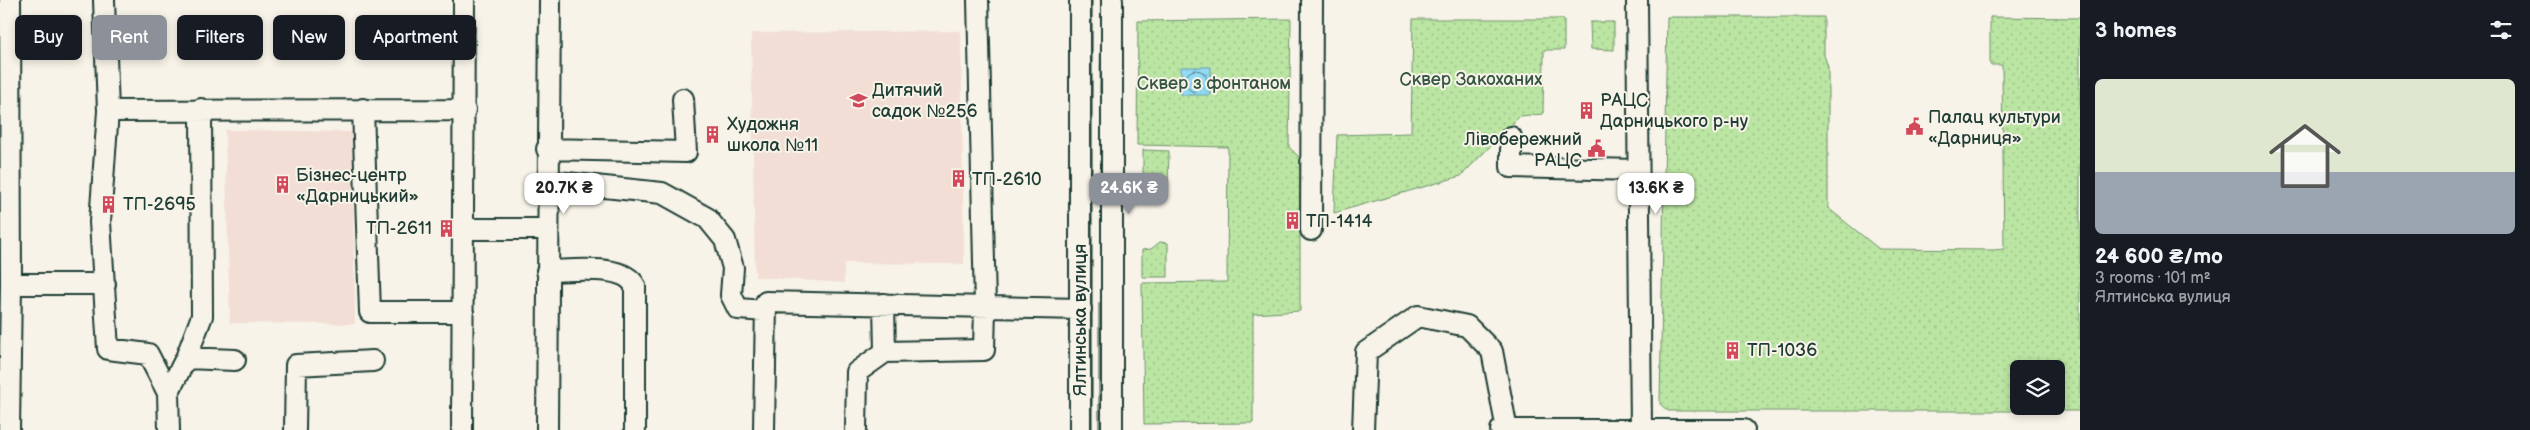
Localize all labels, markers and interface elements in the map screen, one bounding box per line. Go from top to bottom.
chip: Buy [15,15,82,60]
chip: Rent [92,15,167,60]
chip: Filters [177,15,263,60]
chip: New [273,15,345,60]
chip: Apartment [355,15,476,60]
icon: filters [2487,16,2515,44]
text: 3 homes [2095,18,2177,43]
park label: Сквер Закоханих [1400,69,1542,90]
park label: Сквер з фонтаном [1137,73,1291,94]
place label: Дитячий садок №256 [872,80,978,122]
school or university icon: Дитячий садок №256 [848,90,868,110]
place label: РАЦС Дарницького р-ну [1600,90,1749,132]
building icon: РАЦС Дарницького р-ну [1576,100,1596,120]
place label: Палац культури «Дарниця» [1928,107,2061,149]
icon: home [2260,111,2350,201]
place label: Художня школа №11 [727,114,818,156]
public building icon: Палац культури «Дарниця» [1904,117,1924,137]
building icon: Художня школа №11 [703,124,723,144]
place label: Лівобережний РАЦС [1463,129,1582,171]
public building icon: Лівобережний РАЦС [1586,139,1606,159]
place label: Бізнес-центр «Дарницький» [296,165,419,207]
building icon: ТП-2610 [948,169,968,189]
place label: ТП-2610 [972,169,1042,190]
pin: 20.7K ₴ [518,172,610,215]
pin: 24.6K ₴ [1083,172,1175,215]
pin: 13.6K ₴ [1610,172,1702,215]
building icon: Бізнес-центр «Дарницький» [272,175,292,195]
text: 20.7K ₴ [535,179,593,198]
text: 24.6K ₴ [1100,179,1158,198]
text: 13.6K ₴ [1628,179,1684,198]
building icon: ТП-2695 [99,194,119,214]
place label: ТП-2695 [123,194,196,215]
building icon: ТП-1414 [1282,211,1302,231]
place label: ТП-1414 [1306,211,1372,232]
place label: ТП-2611 [366,218,432,239]
building icon: ТП-2611 [436,218,456,238]
street label: Ялтинська вулиця [1070,244,1091,396]
text: 24 600 ₴/mo [2095,244,2223,269]
text: 3 rooms · 101 m² [2095,269,2211,288]
text: Ялтинська вулиця [2095,288,2231,307]
building icon: ТП-1036 [1723,340,1743,360]
place label: ТП-1036 [1747,340,1817,361]
map controls [2010,360,2065,415]
button: layers [2010,360,2065,415]

